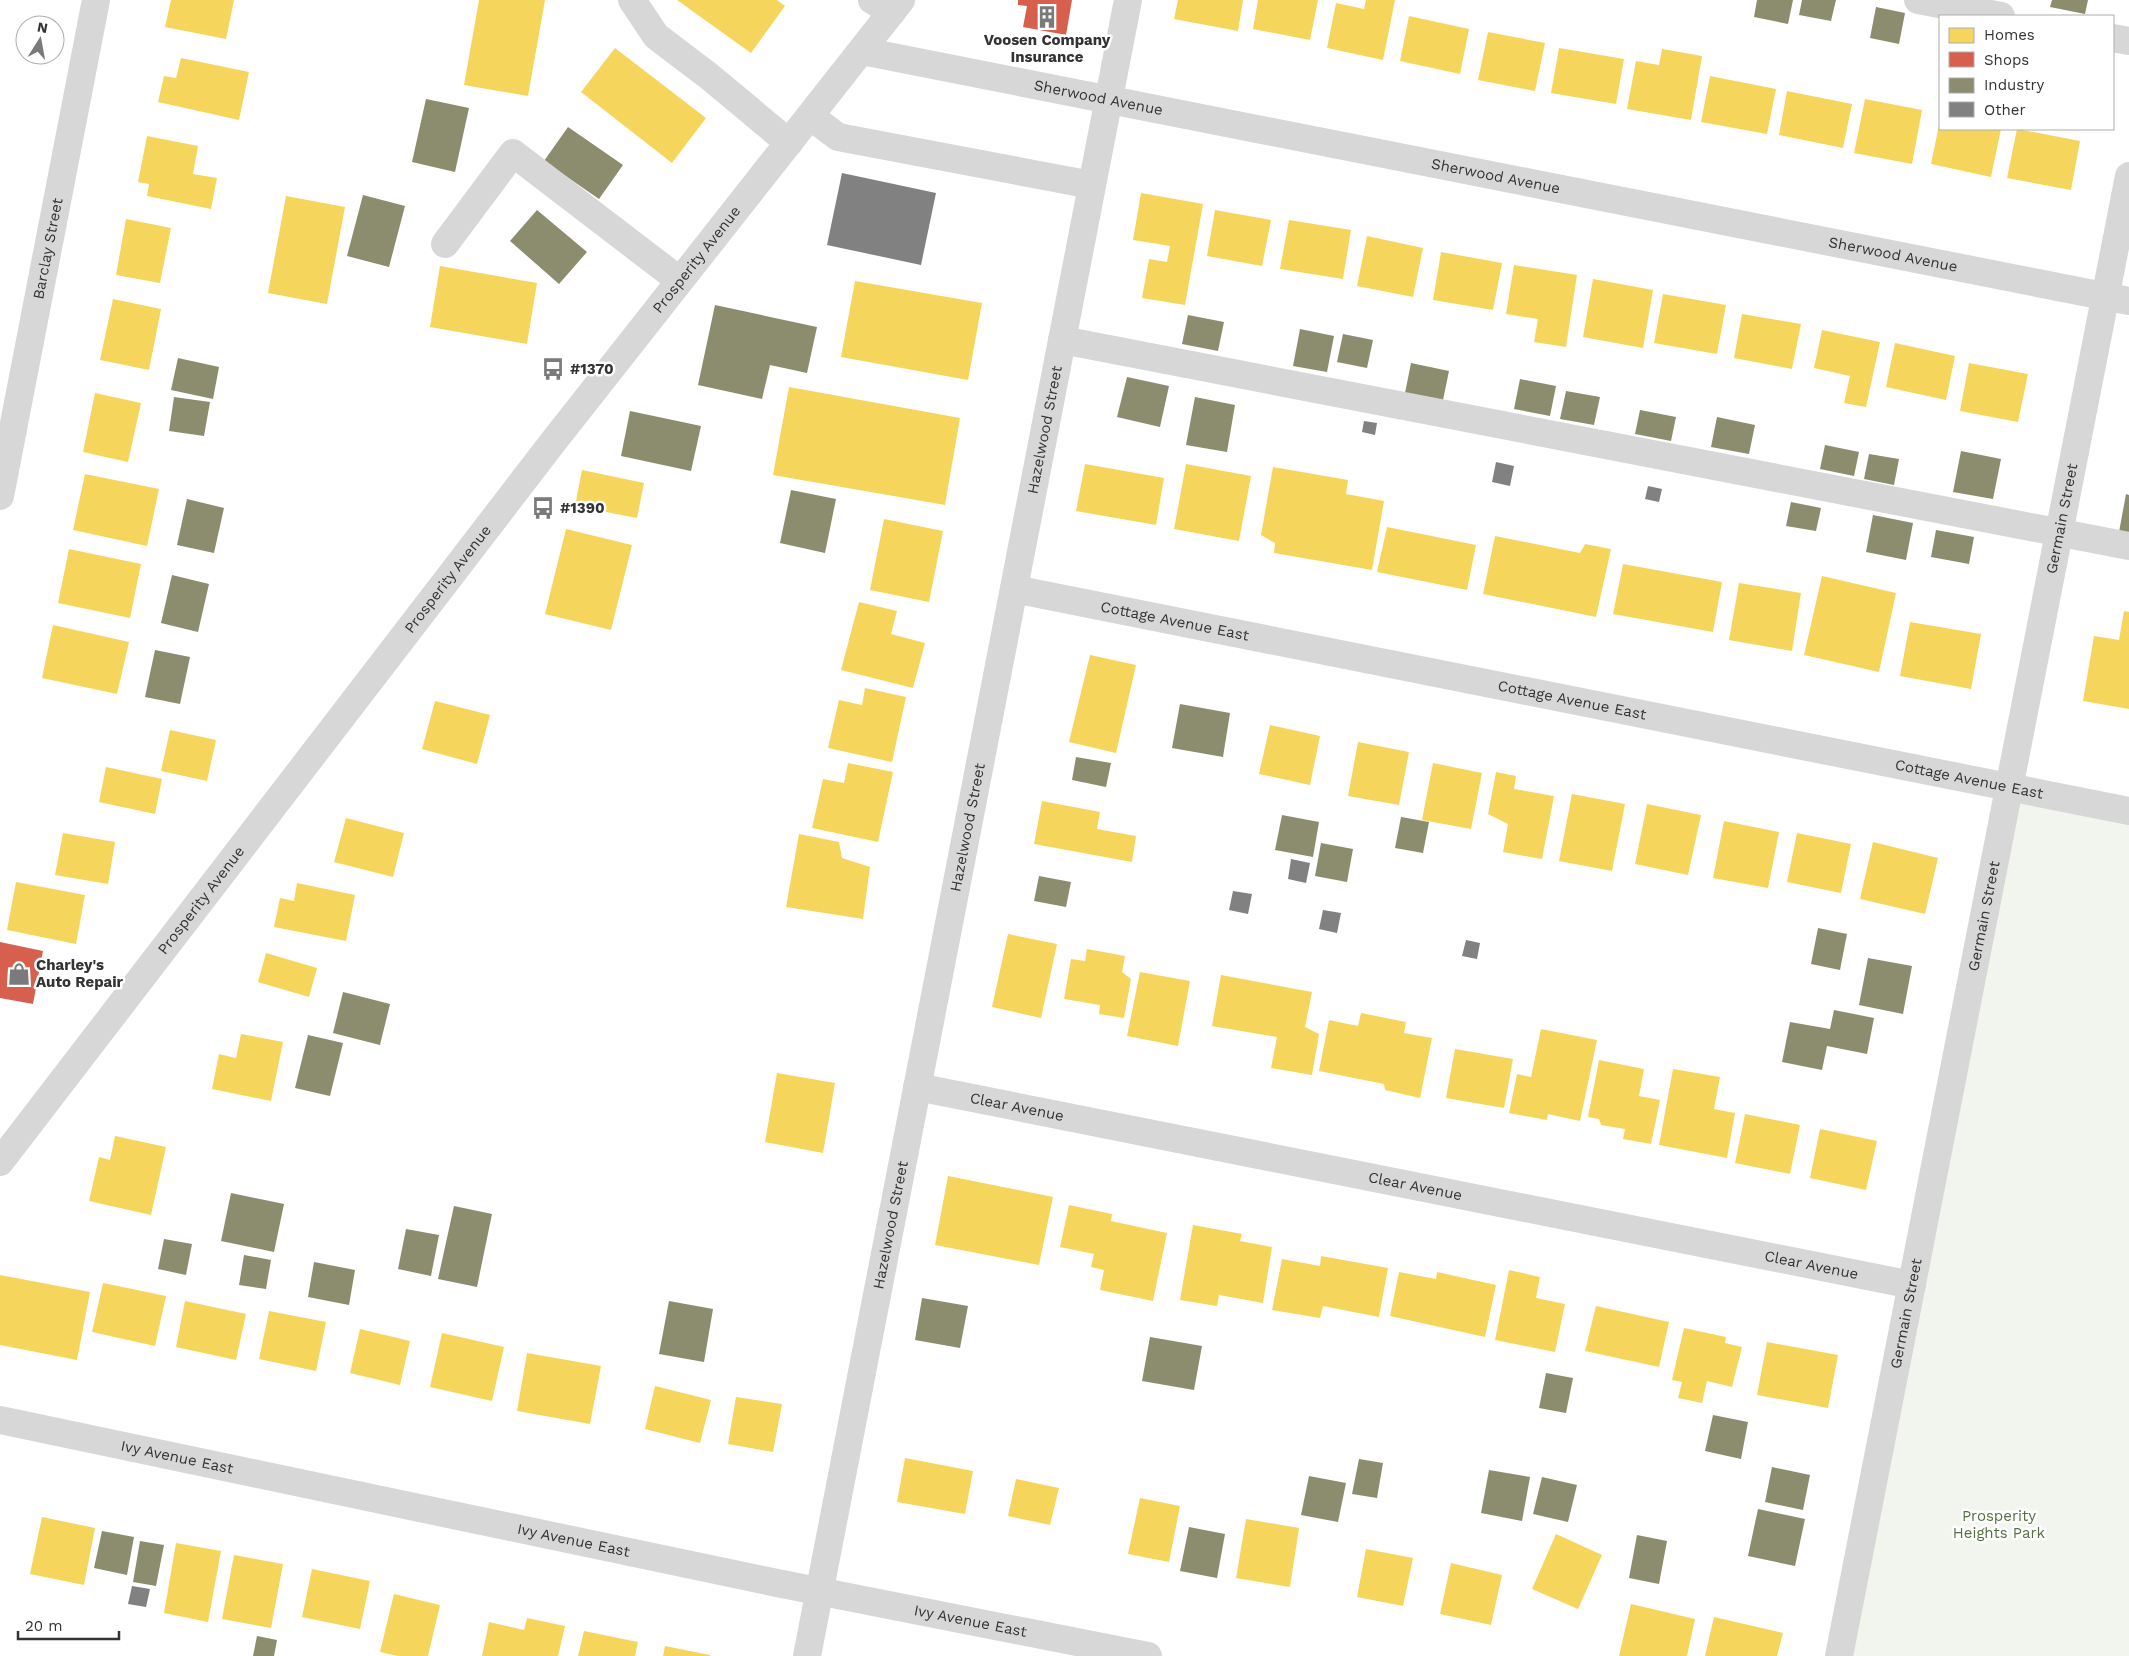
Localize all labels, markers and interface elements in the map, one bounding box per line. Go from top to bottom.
building icon: Voosen Company Insurance [1034,4,1060,30]
north arrow [15,15,65,65]
legend [1939,15,2114,130]
text: N [36,18,49,36]
text: Homes [1984,26,2035,44]
place label: Voosen Company Insurance [984,31,1111,66]
text: Shops [1984,51,2029,69]
street label: Sherwood Avenue [1032,76,1164,119]
text: Industry [1984,76,2045,94]
text: Other [1984,101,2026,119]
street label: Sherwood Avenue [1430,155,1562,198]
street label: Barclay Street [29,196,67,301]
street label: Prosperity Avenue [649,202,744,317]
street label: Sherwood Avenue [1827,233,1959,276]
bus stop icon: #1370 [540,356,566,382]
place label: #1370 [570,360,614,378]
street label: Hazelwood Street [1023,363,1066,496]
street label: Germain Street [2042,461,2082,575]
bus stop icon: #1390 [530,495,556,521]
place label: #1390 [560,499,605,517]
street label: Prosperity Avenue [401,521,495,637]
street label: Cottage Avenue East [1099,597,1251,645]
street label: Cottage Avenue East [1496,677,1649,724]
street label: Cottage Avenue East [1893,756,2046,803]
street label: Hazelwood Street [946,761,989,893]
street label: Prosperity Avenue [154,843,248,958]
street label: Germain Street [1964,859,2004,973]
place label: Charley's Auto Repair [36,956,124,991]
shop icon: Charley's Auto Repair [6,961,32,987]
street label: Clear Avenue [968,1089,1066,1125]
street label: Hazelwood Street [869,1159,912,1291]
street label: Clear Avenue [1367,1168,1464,1204]
street label: Clear Avenue [1763,1247,1860,1283]
street label: Germain Street [1887,1256,1926,1370]
street label: Ivy Avenue East [119,1437,236,1478]
park label: Prosperity Heights Park [1953,1507,2046,1542]
street label: Ivy Avenue East [516,1520,632,1561]
street label: Ivy Avenue East [912,1601,1029,1641]
scale bar [18,1608,119,1640]
text: 20 m [25,1617,63,1635]

